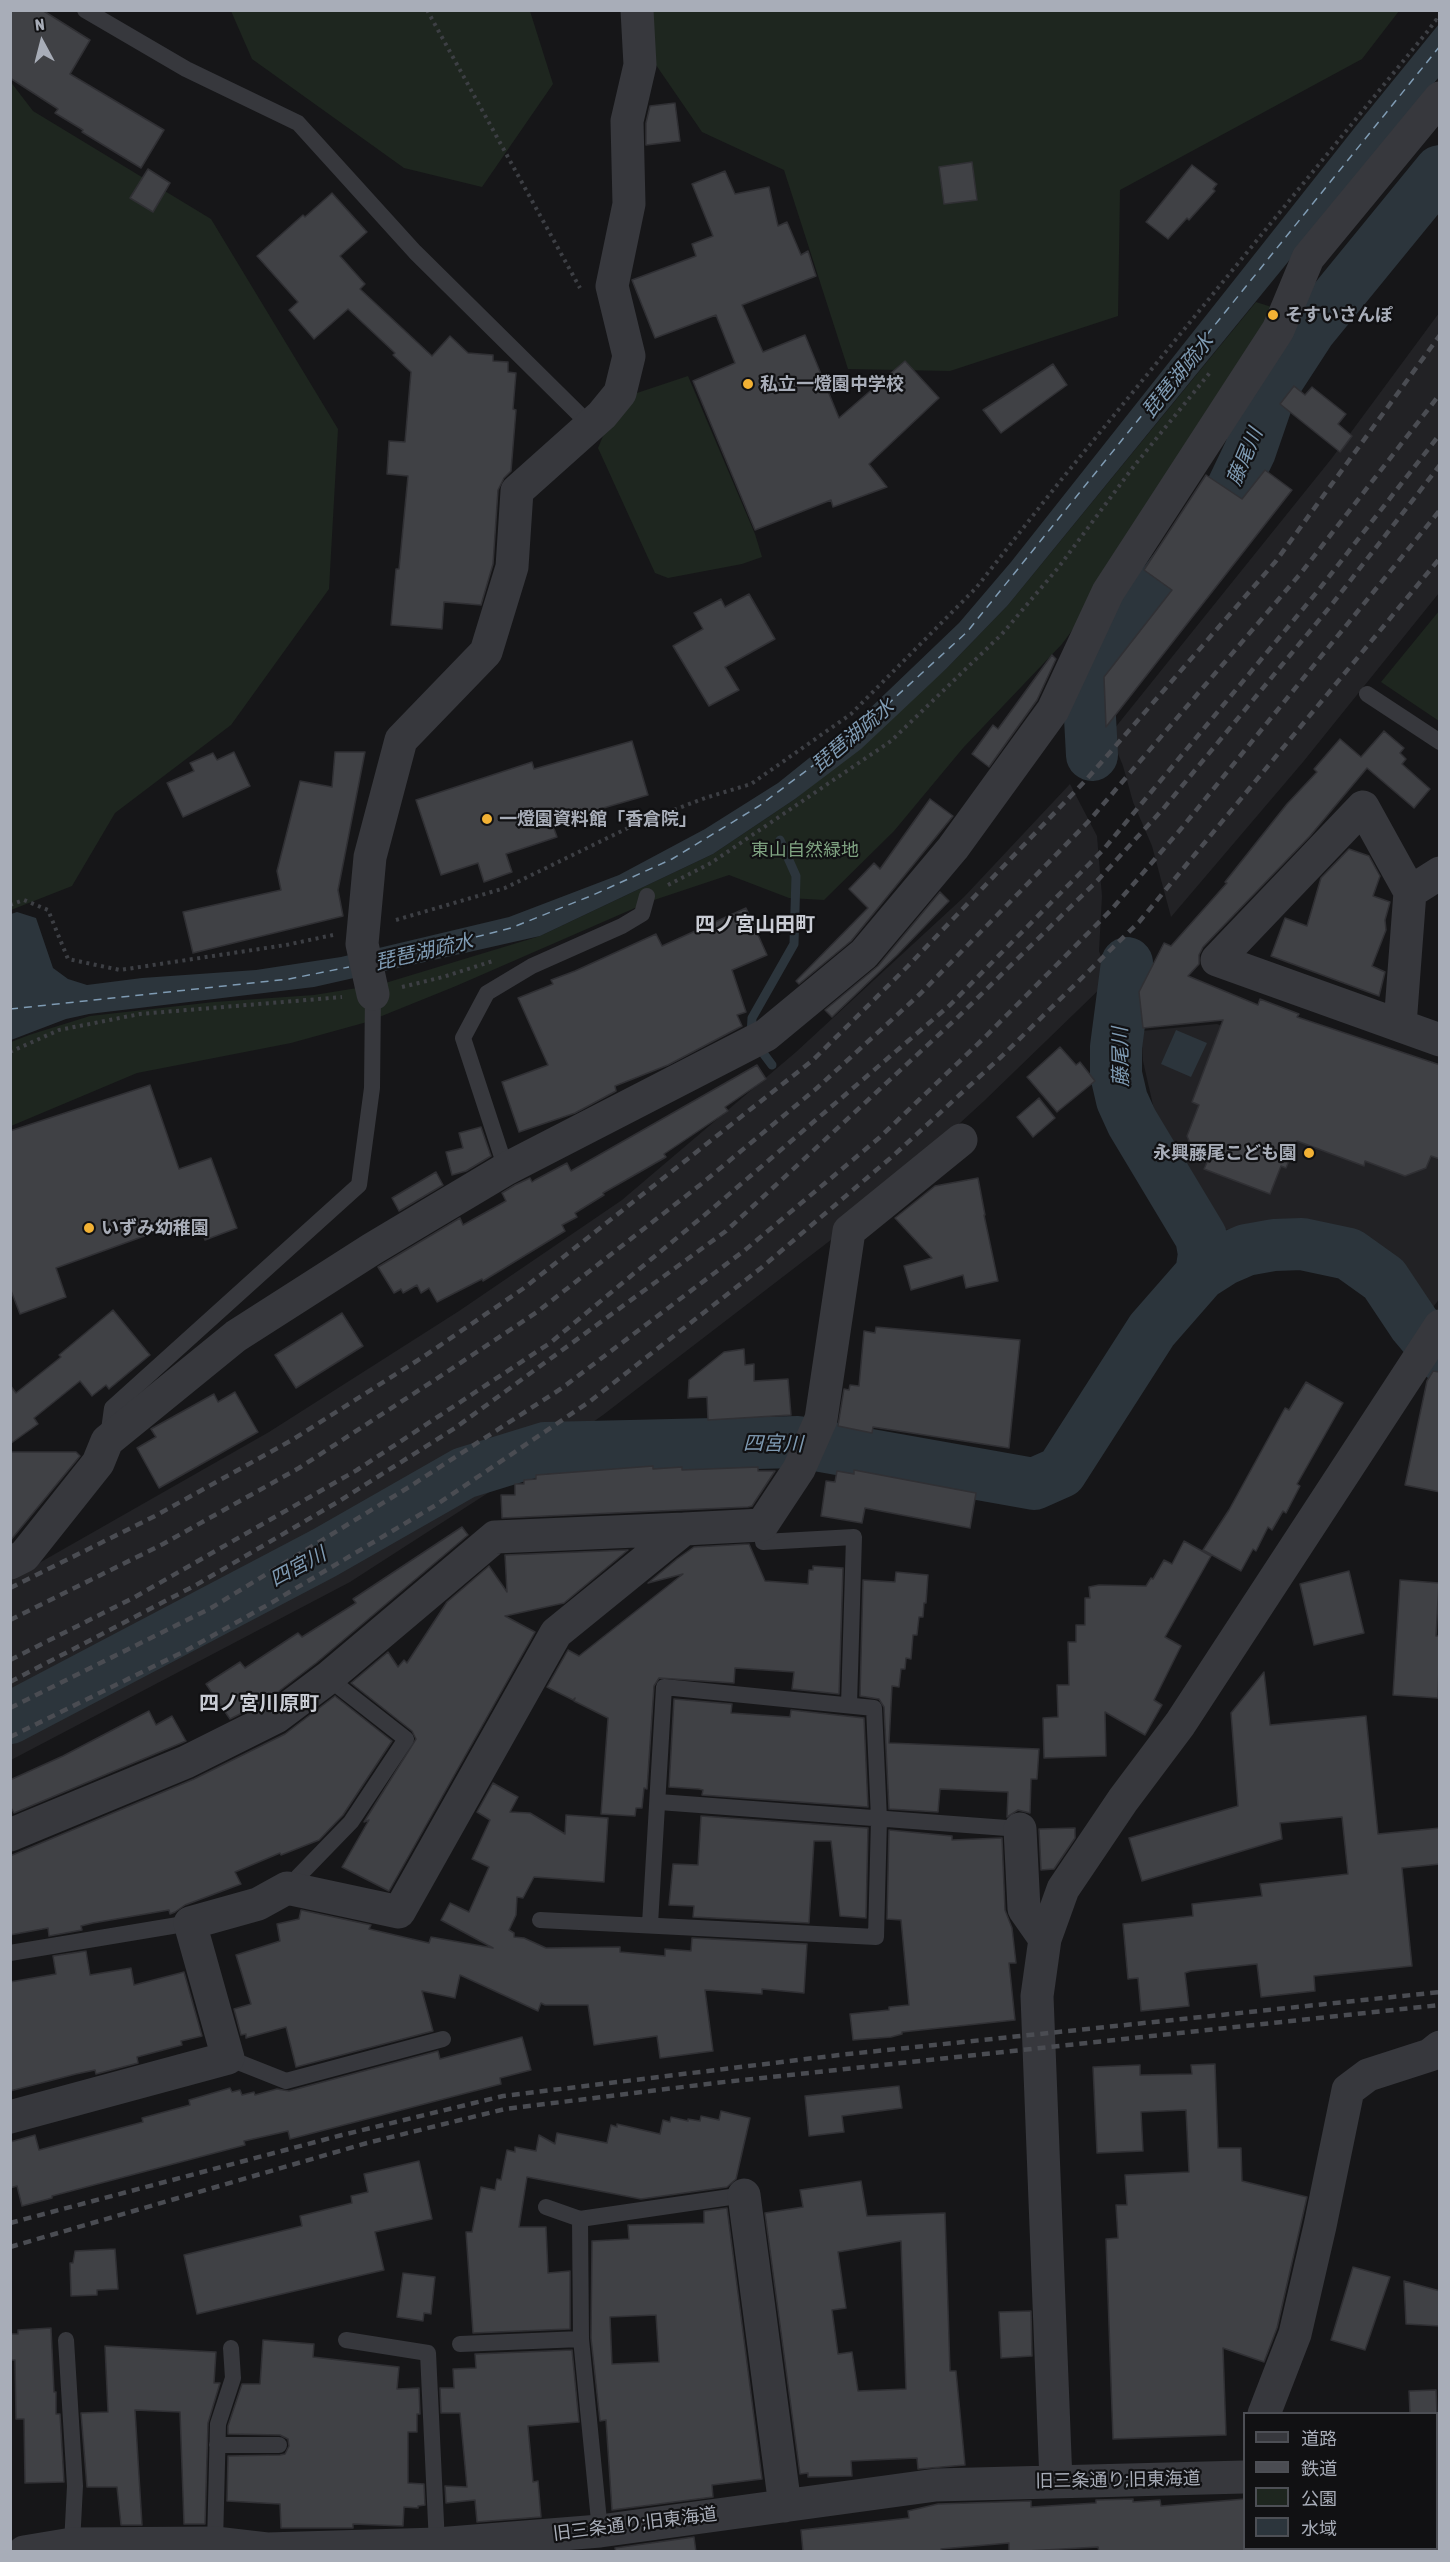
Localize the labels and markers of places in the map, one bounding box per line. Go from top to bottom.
place label: そすいさんぽ [1285,304,1393,326]
marker: そすいさんぽ [1266,308,1280,322]
place label: 私立一燈園中学校 [760,373,904,395]
marker: 私立一燈園中学校 [741,377,755,391]
place label: 一燈園資料館「香倉院」 [499,808,697,830]
marker: 一燈園資料館「香倉院」 [480,812,494,826]
place label: 永興藤尾こども園 [1153,1142,1297,1164]
marker: 永興藤尾こども園 [1302,1146,1316,1160]
place label: いずみ幼稚園 [101,1217,209,1239]
marker: いずみ幼稚園 [82,1221,96,1235]

